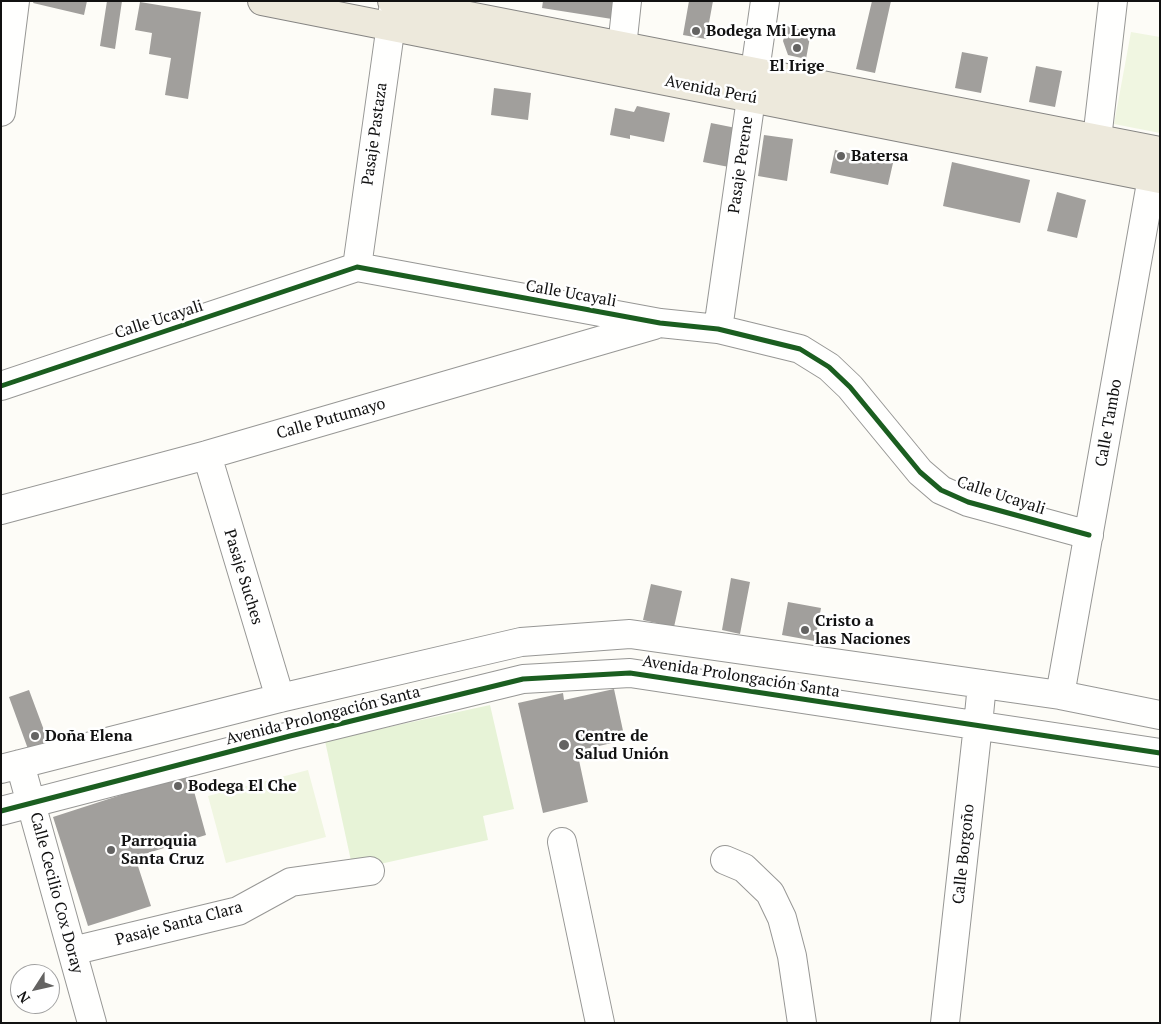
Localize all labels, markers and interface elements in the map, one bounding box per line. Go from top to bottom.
place label: Bodega Mi Leyna [706,21,836,41]
marker: Bodega Mi Leyna [690,25,702,37]
marker: El Irige [791,42,803,54]
place label: El Irige [769,56,825,76]
street label: Avenida Perú [663,72,759,108]
street label: Pasaje Pastaza [358,81,392,187]
street label: Pasaje Perene [725,115,757,215]
place label: Batersa [851,146,908,166]
marker: Batersa [835,150,847,162]
street label: Calle Ucayali [524,277,618,311]
street label: Calle Ucayali [112,297,206,343]
street label: Calle Tambo [1092,378,1126,468]
street label: Calle Putumayo [274,394,388,444]
street label: Calle Ucayali [954,473,1048,519]
street label: Pasaje Suches [219,527,267,627]
place label: Cristo a las Naciones [815,611,911,649]
marker: Cristo a las Naciones [799,624,811,636]
street label: Avenida Prolongación Santa [641,652,841,702]
street label: Avenida Prolongación Santa [224,683,422,749]
place label: Doña Elena [45,726,133,746]
place label: Centre de Salud Unión [575,726,669,764]
marker: Doña Elena [29,730,41,742]
marker: Centre de Salud Unión [557,738,571,752]
place label: Bodega El Che [188,776,297,796]
marker: Bodega El Che [172,780,184,792]
street label: Calle Borgoño [949,803,979,905]
street label: Calle Cecilio Cox Doray [25,810,87,976]
place label: Parroquia Santa Cruz [121,831,204,869]
marker: Parroquia Santa Cruz [105,844,117,856]
street label: Pasaje Santa Clara [113,898,245,950]
north arrow [10,964,60,1014]
text: N [12,988,34,1007]

